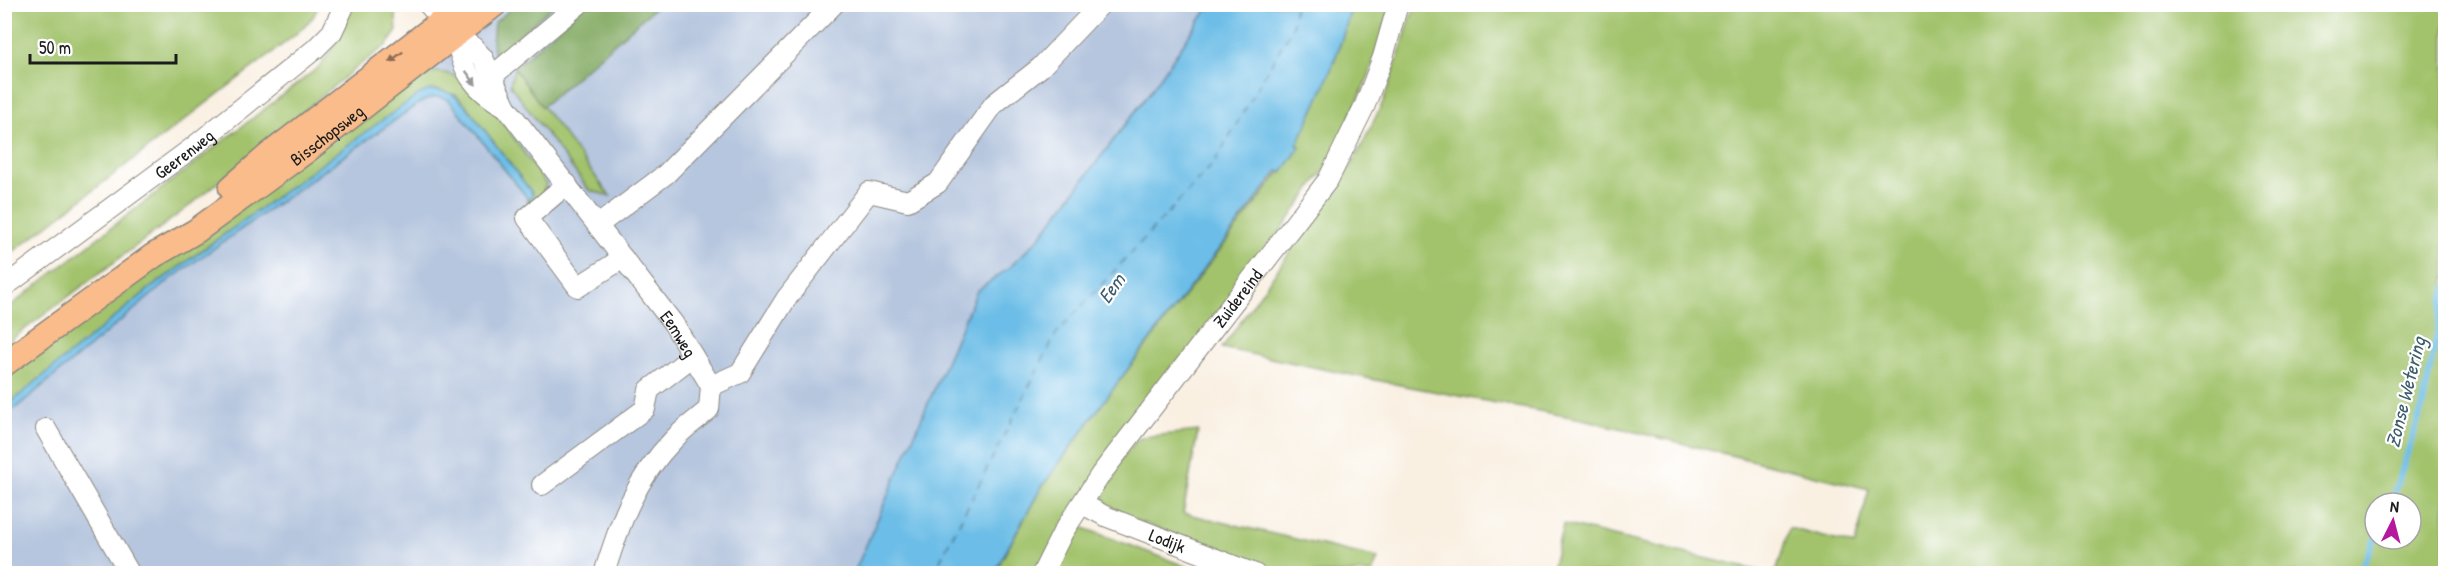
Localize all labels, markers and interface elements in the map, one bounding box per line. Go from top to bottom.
scale bar [30,27,176,65]
text: 50 m [39,35,71,60]
one-way arrow [389,51,404,63]
one-way arrow [465,71,477,86]
street label: Bisschopsweg [285,98,369,171]
street label: Geerenweg [149,123,219,184]
street label: Zuidereind [1206,263,1268,332]
water label: Eem [1091,267,1132,308]
street label: Eemweg [655,305,703,362]
water label: Zonse Wetering [2378,333,2433,450]
north arrow [2363,491,2423,551]
text: N [2389,495,2400,518]
street label: Lodijk [1146,522,1190,559]

